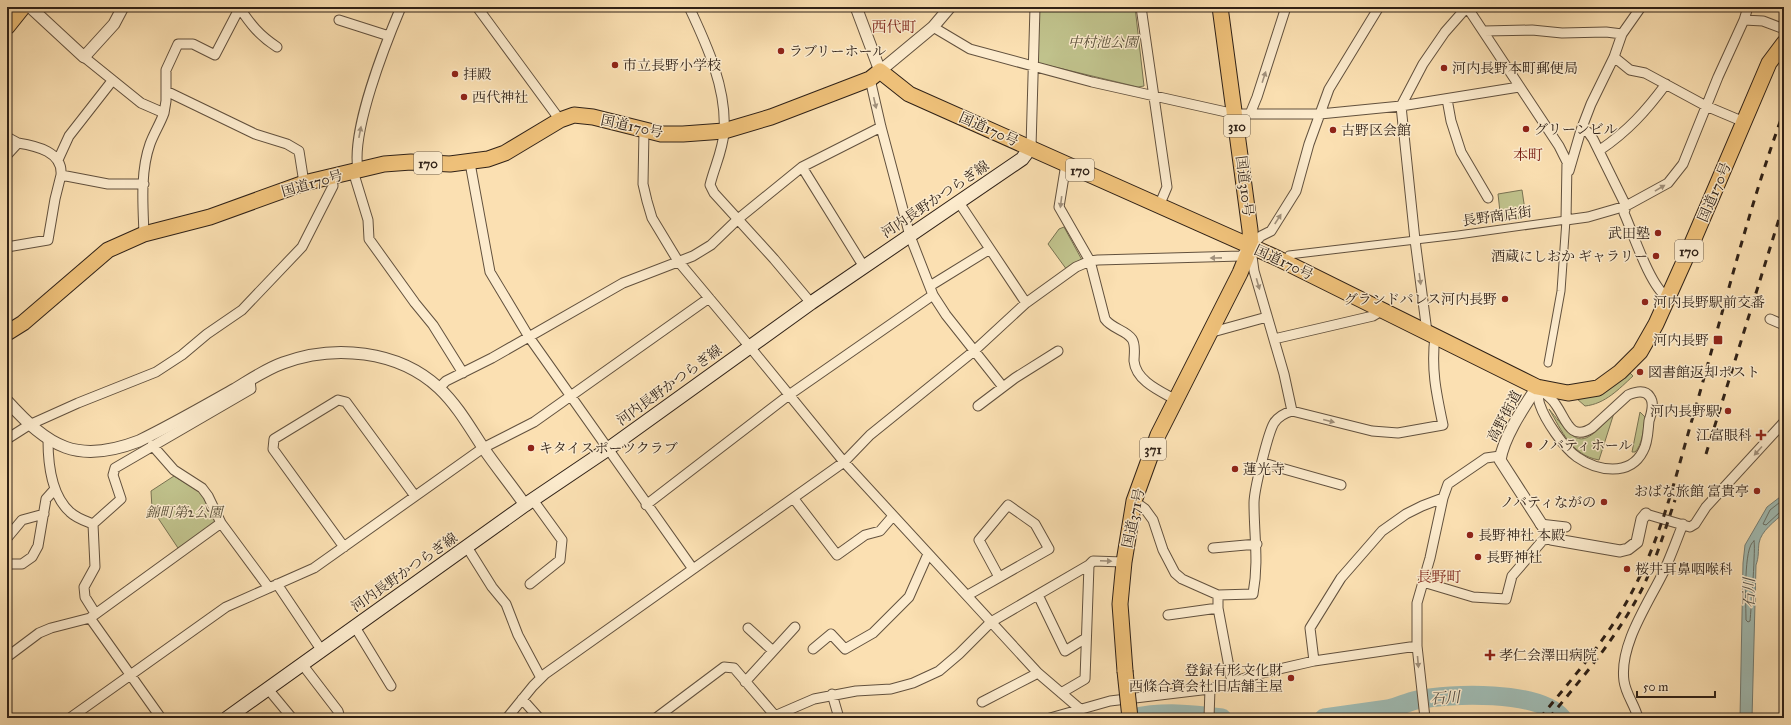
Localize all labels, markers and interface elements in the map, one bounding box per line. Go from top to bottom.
district label: 西代町 [871,18,917,36]
park label: 中村池公園 [1068,34,1140,51]
place label: ラブリーホール [789,43,886,60]
marker: ラブリーホール [776,46,786,56]
place label: 市立長野小学校 [623,57,721,74]
marker: 市立長野小学校 [610,60,620,70]
place label: 河内長野本町郵便局 [1452,60,1578,77]
marker: 河内長野本町郵便局 [1439,63,1449,73]
place label: 拝殿 [463,66,491,83]
marker: 拝殿 [450,69,460,79]
one-way arrow [1261,71,1267,83]
place label: 西代神社 [472,89,528,106]
marker: 西代神社 [459,92,469,102]
one-way arrow [873,97,879,109]
street label: 国道170号 [956,109,1021,150]
street label: 国道170号 [599,112,665,141]
road number: 310 [1224,115,1250,137]
place label: グリーンビル [1534,121,1618,138]
place label: 古野区会館 [1341,122,1411,139]
marker: グリーンビル [1521,124,1531,134]
marker: 古野区会館 [1328,125,1338,135]
one-way arrow [357,126,363,138]
district label: 本町 [1513,146,1543,164]
road number: 170 [414,152,442,174]
street label: 国道310号 [1232,155,1257,217]
street label: 河内長野かつらぎ線 [878,157,992,242]
road number: 170 [1066,159,1094,181]
street label: 国道170号 [1694,160,1735,225]
street label: 国道170号 [279,167,345,200]
one-way arrow [1655,184,1665,192]
one-way arrow [1058,196,1064,208]
street label: 長野商店街 [1461,203,1533,230]
one-way arrow [1274,214,1282,224]
place label: 武田塾 [1608,225,1650,242]
marker: 武田塾 [1653,228,1663,238]
road number: 170 [1675,240,1703,262]
street label: 国道170号 [1252,241,1316,284]
place label: 酒蔵にしおか ギャラリー [1491,248,1648,265]
marker: 酒蔵にしおか ギャラリー [1651,251,1661,261]
one-way arrow [1210,254,1222,261]
one-way arrow [1417,272,1423,285]
one-way arrow [1255,278,1261,290]
place label: グランドパレス河内長野 [1344,291,1497,308]
marker: グランドパレス河内長野 [1500,294,1510,304]
place label: 河内長野駅前交番 [1653,294,1765,311]
marker: 河内長野駅前交番 [1640,297,1650,307]
place label: 河内長野 [1653,332,1709,349]
marker: 河内長野 [1712,334,1724,346]
street label: 河内長野かつらぎ線 [613,341,725,429]
place label: 図書館返却ポスト [1648,364,1760,381]
marker: 図書館返却ポスト [1635,367,1645,377]
street label: 高野街道 [1484,388,1525,445]
place label: 河内長野駅 [1650,403,1720,420]
marker: 河内長野駅 [1723,406,1733,416]
one-way arrow [1323,418,1335,424]
place label: 江富眼科 [1696,427,1752,444]
marker: 江富眼科 [1755,429,1767,441]
place label: ノバティホール [1537,437,1632,454]
road number: 371 [1140,438,1166,460]
place label: キタイスポーツクラブ [539,440,678,457]
marker: ノバティホール [1524,440,1534,450]
marker: キタイスポーツクラブ [526,443,536,453]
one-way arrow [1753,446,1763,456]
place label: 蓮光寺 [1243,461,1285,478]
marker: 蓮光寺 [1230,464,1240,474]
place label: おばな旅館 富貴亭 [1634,483,1749,500]
marker: おばな旅館 富貴亭 [1752,486,1762,496]
street label: 国道371号 [1119,487,1148,550]
place label: ノバティながの [1500,494,1596,511]
marker: ノバティながの [1599,497,1609,507]
park label: 錦町第2公園 [146,504,224,521]
place label: 長野神社 本殿 [1478,527,1565,544]
street label: 河内長野かつらぎ線 [348,529,461,616]
marker: 長野神社 本殿 [1465,530,1475,540]
place label: 長野神社 [1486,549,1542,566]
marker: 長野神社 [1473,552,1483,562]
one-way arrow [1100,558,1113,564]
place label: 桜井耳鼻咽喉科 [1635,561,1733,578]
marker: 桜井耳鼻咽喉科 [1622,564,1632,574]
district label: 長野町 [1416,568,1462,586]
water label: 石川 [1740,576,1758,608]
place label: 孝仁会澤田病院 [1499,647,1597,664]
marker: 孝仁会澤田病院 [1484,649,1496,661]
one-way arrow [1415,656,1422,668]
place label: 登録有形文化財 西條合資会社旧店舗主屋 [1129,662,1283,695]
marker: 登録有形文化財 西條合資会社旧店舗主屋 [1286,673,1296,683]
scale bar [1637,673,1715,699]
text: 50 m [1643,680,1668,694]
water label: 石川 [1429,688,1463,708]

